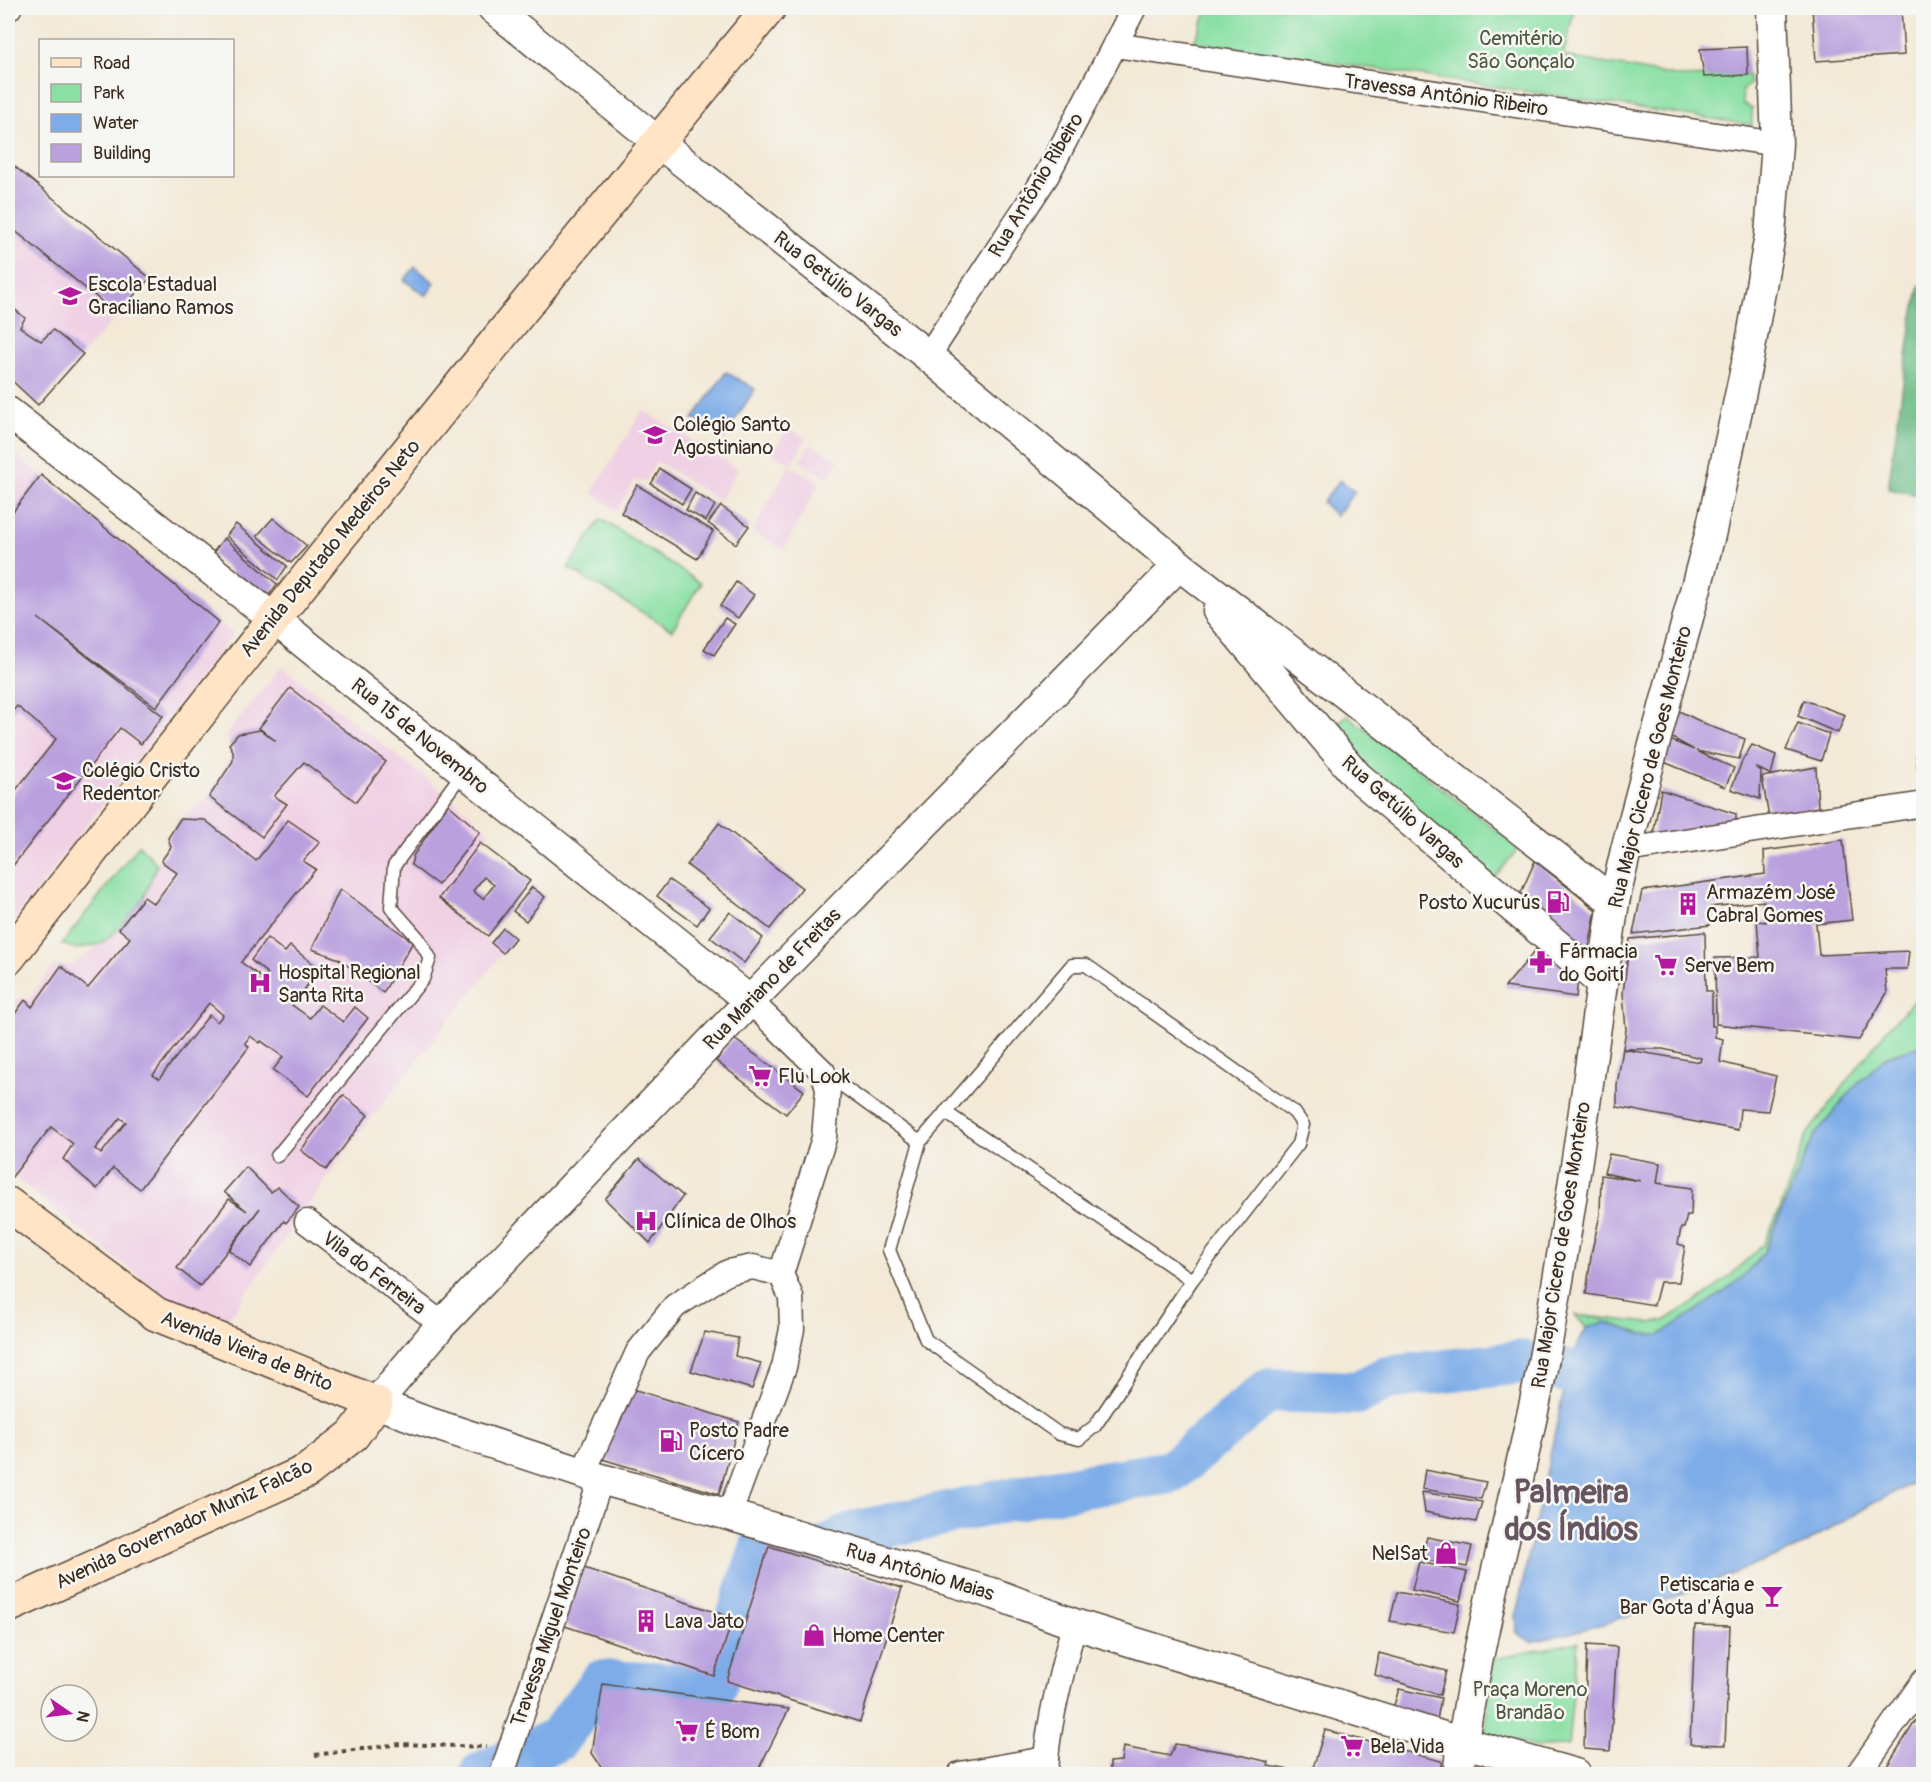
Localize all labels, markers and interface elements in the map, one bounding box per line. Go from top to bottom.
park label: Cemitério São Gonçalo [1467,26,1575,74]
legend [39,39,234,177]
text: Road [93,52,130,75]
street label: Travessa Antônio Ribeiro [1342,68,1550,122]
text: Park [93,82,125,105]
street label: Rua Antônio Ribeiro [983,108,1089,262]
text: Water [93,112,139,135]
text: Building [93,142,151,165]
street label: Rua Getúlio Vargas [768,226,908,342]
place label: Escola Estadual Graciliano Ramos [88,272,234,320]
school or university icon: Escola Estadual Graciliano Ramos [57,283,83,309]
place label: Colégio Santo Agostiniano [673,412,791,460]
school or university icon: Colégio Santo Agostiniano [642,422,668,448]
street label: Avenida Deputado Medeiros Neto [234,434,426,662]
street label: Rua Major Cicero de Goes Monteiro [1603,623,1697,911]
street label: Rua 15 de Novembro [346,673,494,800]
street label: Rua Getúlio Vargas [1336,750,1470,874]
place label: Colégio Cristo Redentor [82,758,200,806]
school or university icon: Colégio Cristo Redentor [51,768,77,794]
place label: Armazém José Cabral Gomes [1706,880,1836,928]
fuel station icon: Posto Xucurús [1545,889,1571,915]
place label: Posto Xucurús [1418,890,1540,915]
building icon: Armazém José Cabral Gomes [1675,891,1701,917]
street label: Rua Mariano de Freitas [698,903,846,1055]
place label: Fármacia do Goití [1559,939,1638,987]
pharmacy icon: Fármacia do Goití [1528,949,1554,975]
supermarket icon: Serve Bem [1653,952,1679,978]
place label: Serve Bem [1684,953,1775,978]
place label: Hospital Regional Santa Rita [278,960,421,1008]
hospital icon: Hospital Regional Santa Rita [247,970,273,996]
supermarket icon: Flu Look [747,1063,773,1089]
place label: Flu Look [778,1064,851,1089]
street label: Rua Major Cicero de Goes Monteiro [1526,1100,1596,1390]
hospital icon: Clínica de Olhos [633,1208,659,1234]
place label: Clínica de Olhos [664,1209,796,1234]
street label: Vila do Ferreira [317,1226,431,1320]
street label: Avenida Vieira de Brito [157,1305,337,1397]
place label: Posto Padre Cícero [689,1418,789,1466]
fuel station icon: Posto Padre Cícero [658,1428,684,1454]
street label: Avenida Governador Muniz Falcão [51,1453,317,1595]
district label: Palmeira dos Índios [1504,1473,1638,1550]
street label: Travessa Miguel Monteiro [505,1524,597,1730]
street label: Rua Antônio Maias [843,1538,997,1606]
shop icon: NelSat [1433,1540,1459,1566]
place label: NelSat [1371,1541,1429,1566]
place label: Petiscaria e Bar Gota d'Água [1620,1572,1754,1620]
bar icon: Petiscaria e Bar Gota d'Água [1759,1583,1785,1609]
building icon: Lava Jato [633,1608,659,1634]
place label: Lava Jato [664,1609,745,1634]
shop icon: Home Center [801,1622,827,1648]
place label: Home Center [832,1623,945,1648]
park label: Praça Moreno Brandão [1473,1677,1588,1725]
north arrow [39,1683,99,1743]
text: N [72,1709,94,1724]
supermarket icon: É Bom [674,1718,700,1744]
place label: É Bom [705,1719,760,1744]
supermarket icon: Bela Vida [1339,1733,1365,1759]
place label: Bela Vida [1370,1734,1444,1759]

